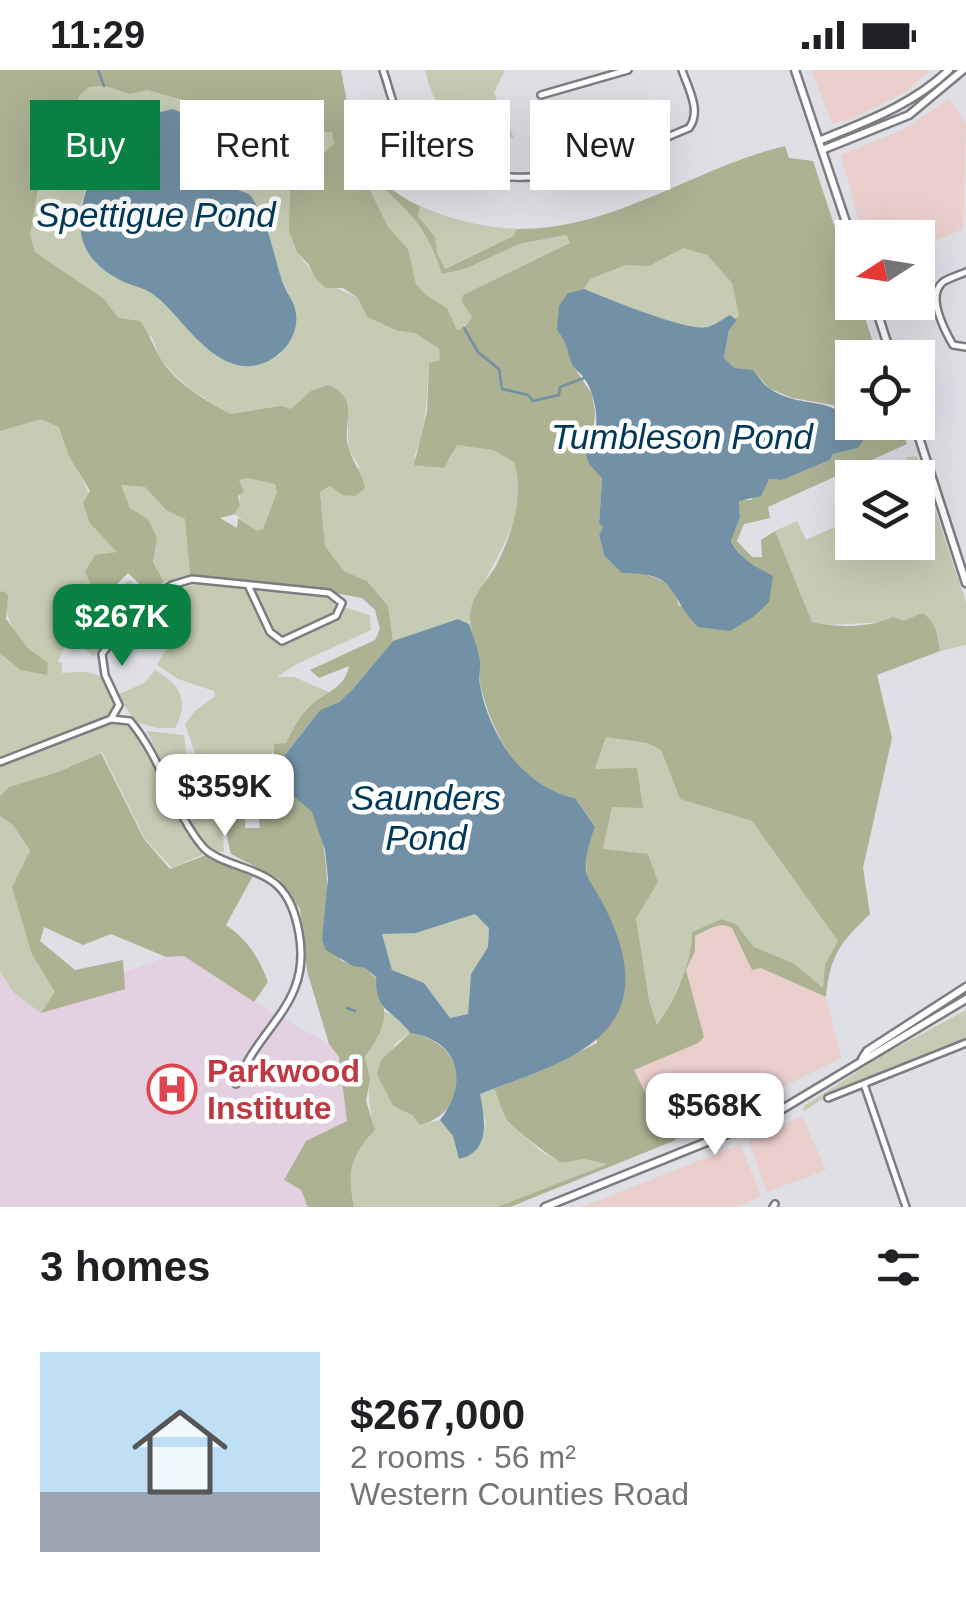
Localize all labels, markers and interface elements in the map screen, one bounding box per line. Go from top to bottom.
text: 11:29 [50,14,145,56]
chip: Buy [30,100,160,190]
chip: Rent [180,100,324,190]
chip: Filters [344,100,510,190]
chip: New [530,100,670,190]
water label: Spettigue Pond [36,195,277,234]
north arrow [835,220,935,320]
map controls [835,220,935,560]
button: locate [835,340,935,440]
water label: Tumbleson Pond [551,417,815,456]
button: layers [835,460,935,560]
pin: $267K [52,584,192,669]
text: $267K [75,598,169,634]
pin: $359K [155,754,295,839]
text: $359K [178,768,272,804]
water label: Saunders Pond [351,778,501,857]
place label: Parkwood Institute [207,1053,360,1126]
hospital icon: Parkwood Institute [146,1063,198,1115]
pin: $568K [645,1073,785,1158]
text: $568K [668,1087,762,1123]
icon: filters [871,1240,926,1295]
text: 3 homes [40,1243,210,1290]
text: $267,000 [350,1391,525,1438]
icon: home [120,1392,240,1512]
text: 2 rooms · 56 m² [350,1439,576,1475]
text: Western Counties Road [350,1476,689,1512]

